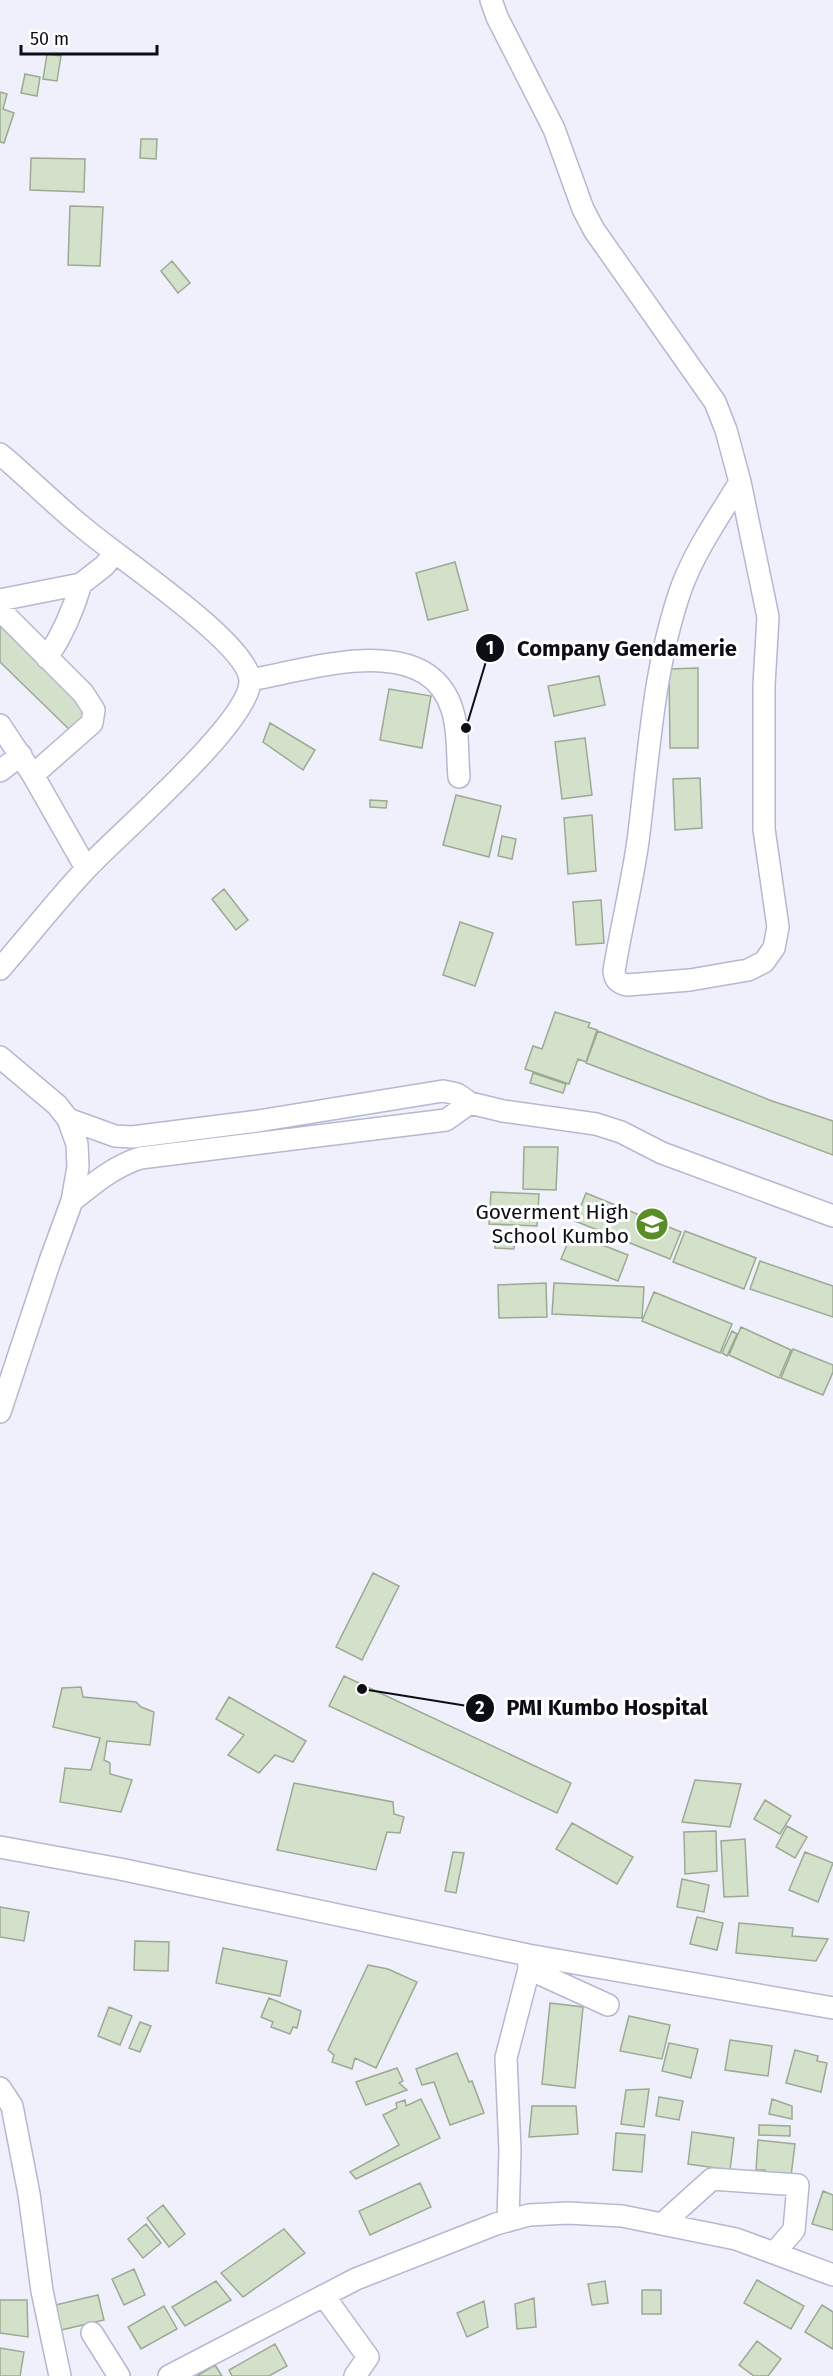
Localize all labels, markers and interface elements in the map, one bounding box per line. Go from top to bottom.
scale bar [21,18,158,56]
text: 50 m [30,28,69,50]
callout: Company Gendamerie [475,628,749,668]
text: Company Gendamerie [517,635,737,662]
text: 1 [486,637,494,659]
place label: Goverment High School Kumbo [475,1199,629,1249]
school or university icon: Goverment High School Kumbo [634,1206,670,1242]
callout: PMI Kumbo Hospital [465,1688,720,1728]
text: PMI Kumbo Hospital [506,1694,708,1721]
text: 2 [475,1697,485,1719]

